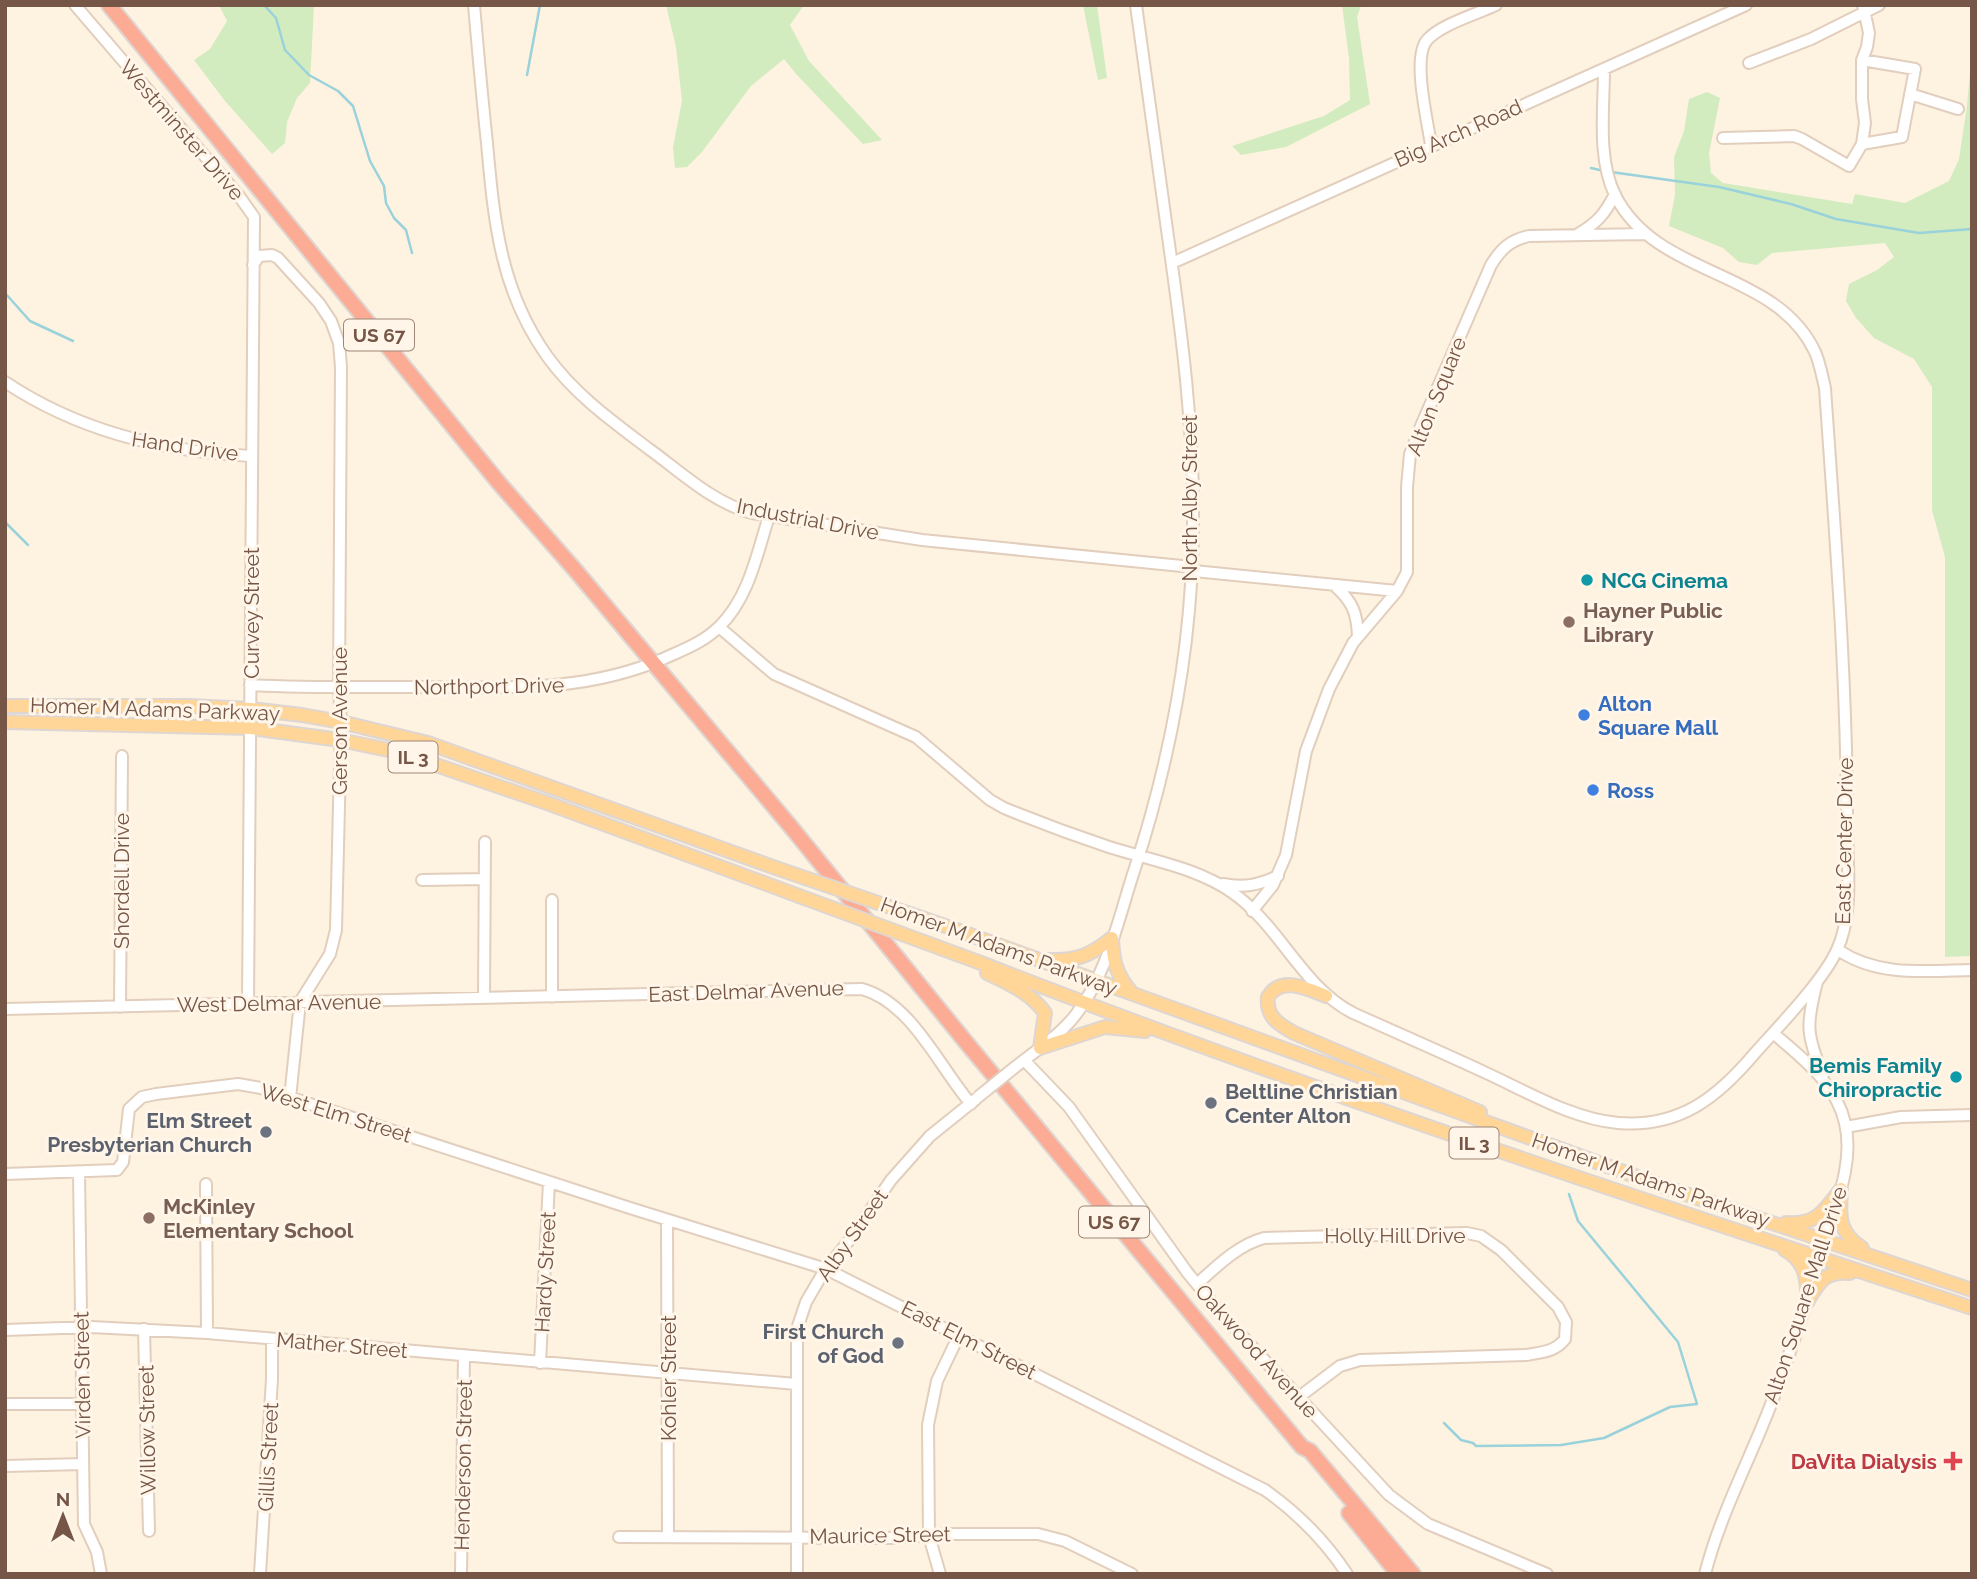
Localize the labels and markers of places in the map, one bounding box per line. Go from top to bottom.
place label: NCG Cinema [1601,568,1728,593]
marker: NCG Cinema [1579,572,1595,588]
place label: Hayner Public Library [1583,598,1723,647]
marker: Hayner Public Library [1561,614,1577,630]
place label: Alton Square Mall [1598,691,1719,740]
marker: Alton Square Mall [1576,707,1592,723]
place label: Ross [1607,778,1654,803]
marker: Ross [1585,782,1601,798]
place label: Bemis Family Chiropractic [1809,1053,1942,1102]
marker: Bemis Family Chiropractic [1948,1069,1964,1085]
place label: Beltline Christian Center Alton [1225,1079,1398,1128]
marker: Beltline Christian Center Alton [1203,1095,1219,1111]
place label: Elm Street Presbyterian Church [47,1108,252,1157]
marker: Elm Street Presbyterian Church [258,1124,274,1140]
place label: McKinley Elementary School [163,1194,354,1243]
marker: McKinley Elementary School [141,1210,157,1226]
place label: First Church of God [762,1319,884,1368]
marker: First Church of God [890,1335,906,1351]
place label: DaVita Dialysis [1791,1449,1937,1474]
marker: DaVita Dialysis [1943,1451,1963,1471]

